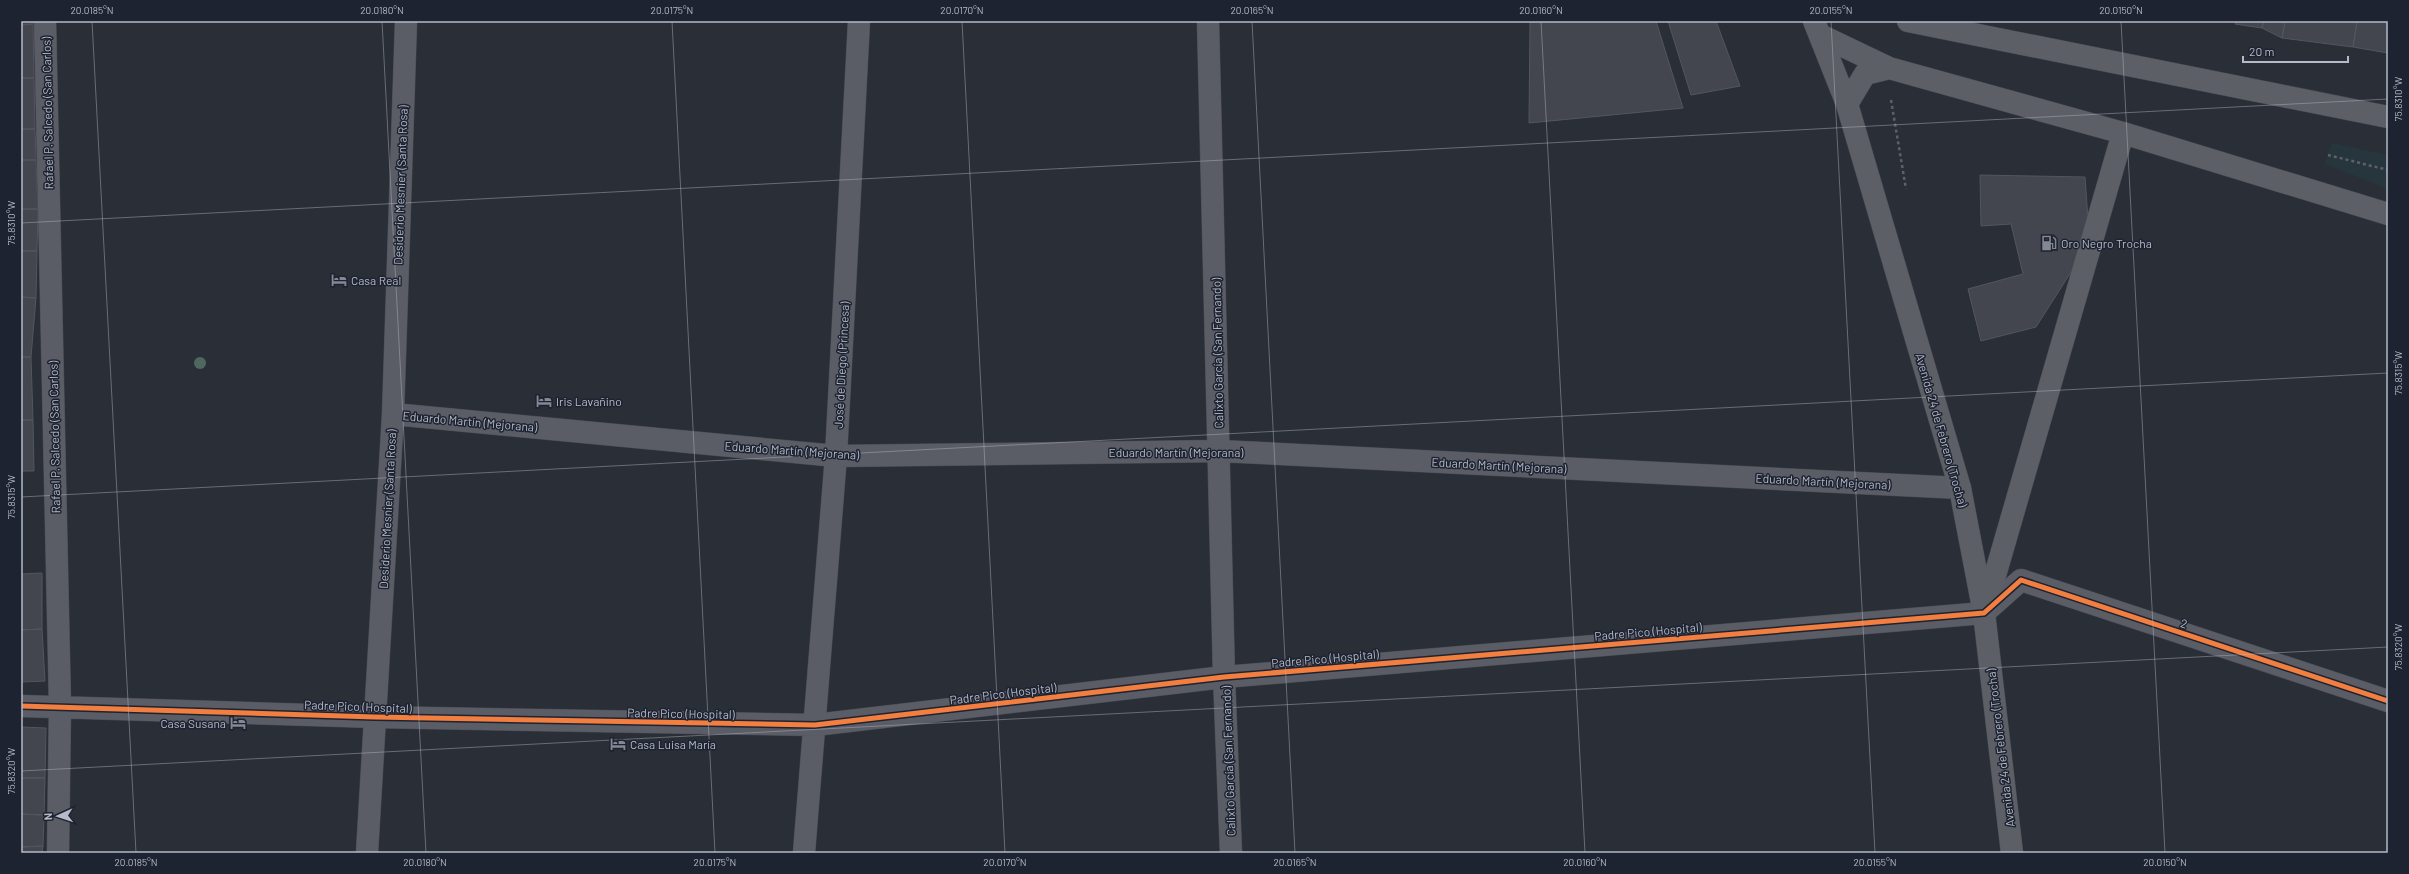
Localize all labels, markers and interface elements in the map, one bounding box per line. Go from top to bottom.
text: 20.0185°N [70,4,114,16]
text: 20.0180°N [360,4,404,16]
text: 20.0175°N [651,4,693,16]
text: 20.0170°N [940,4,984,16]
text: 20.0165°N [1230,4,1274,16]
text: 20.0160°N [1519,4,1563,16]
text: 20.0155°N [1809,4,1853,16]
text: 20.0150°N [2099,4,2143,16]
street label: Rafael P. Salcedo (San Carlos) [39,36,55,189]
scale bar [2243,38,2348,64]
text: 20 m [2249,44,2275,58]
text: 75.8310°W [2392,76,2404,121]
street label: Desiderio Mesnier (Santa Rosa) [390,104,410,265]
text: 75.8310°W [5,200,17,245]
fuel station icon: Oro Negro Trocha [2040,234,2058,252]
place label: Oro Negro Trocha [2061,236,2152,250]
hotel icon: Casa Real [330,271,348,289]
place label: Casa Real [351,273,401,287]
street label: Calixto García (San Fernando) [1209,277,1225,428]
street label: José de Diego (Princesa) [831,300,851,429]
street label: Avenida 24 de Febrero (Trocha) [1913,351,1971,509]
text: 75.8315°W [2392,351,2404,395]
street label: Rafael P. Salcedo (San Carlos) [46,360,62,513]
hotel icon: Iris Lavañino [535,392,553,410]
place label: Iris Lavañino [556,394,622,408]
street label: Eduardo Martín (Mejorana) [402,408,539,434]
street label: Desiderio Mesnier (Santa Rosa) [376,428,398,589]
street label: Eduardo Martín (Mejorana) [724,438,861,462]
street label: Eduardo Martín (Mejorana) [1108,445,1244,459]
street label: Eduardo Martín (Mejorana) [1431,454,1568,476]
street label: Eduardo Martín (Mejorana) [1755,470,1892,492]
text: 75.8315°W [5,475,17,519]
street label: 2 [2179,615,2189,631]
street label: Padre Pico (Hospital) [1594,619,1703,643]
text: 75.8320°W [2392,623,2404,670]
street label: Padre Pico (Hospital) [1271,646,1380,670]
street label: Avenida 24 de Febrero (Trocha) [1983,667,2017,828]
street label: Padre Pico (Hospital) [949,679,1058,707]
street label: Calixto García (San Fernando) [1218,685,1238,836]
street label: Padre Pico (Hospital) [304,697,413,715]
street label: Padre Pico (Hospital) [627,705,736,721]
hotel icon: Casa Susana [229,714,247,732]
place label: Casa Susana [160,716,226,730]
hotel icon: Casa Luisa María [609,735,627,753]
place label: Casa Luisa María [630,737,716,751]
text: 75.8320°W [5,747,17,794]
north arrow [38,796,78,836]
text: N [41,813,54,821]
text: 20.0185°N [114,856,158,868]
text: 20.0180°N [403,856,447,868]
text: 20.0175°N [694,856,736,868]
text: 20.0170°N [983,856,1027,868]
text: 20.0165°N [1273,856,1317,868]
text: 20.0160°N [1563,856,1607,868]
text: 20.0155°N [1853,856,1897,868]
text: 20.0150°N [2143,856,2187,868]

